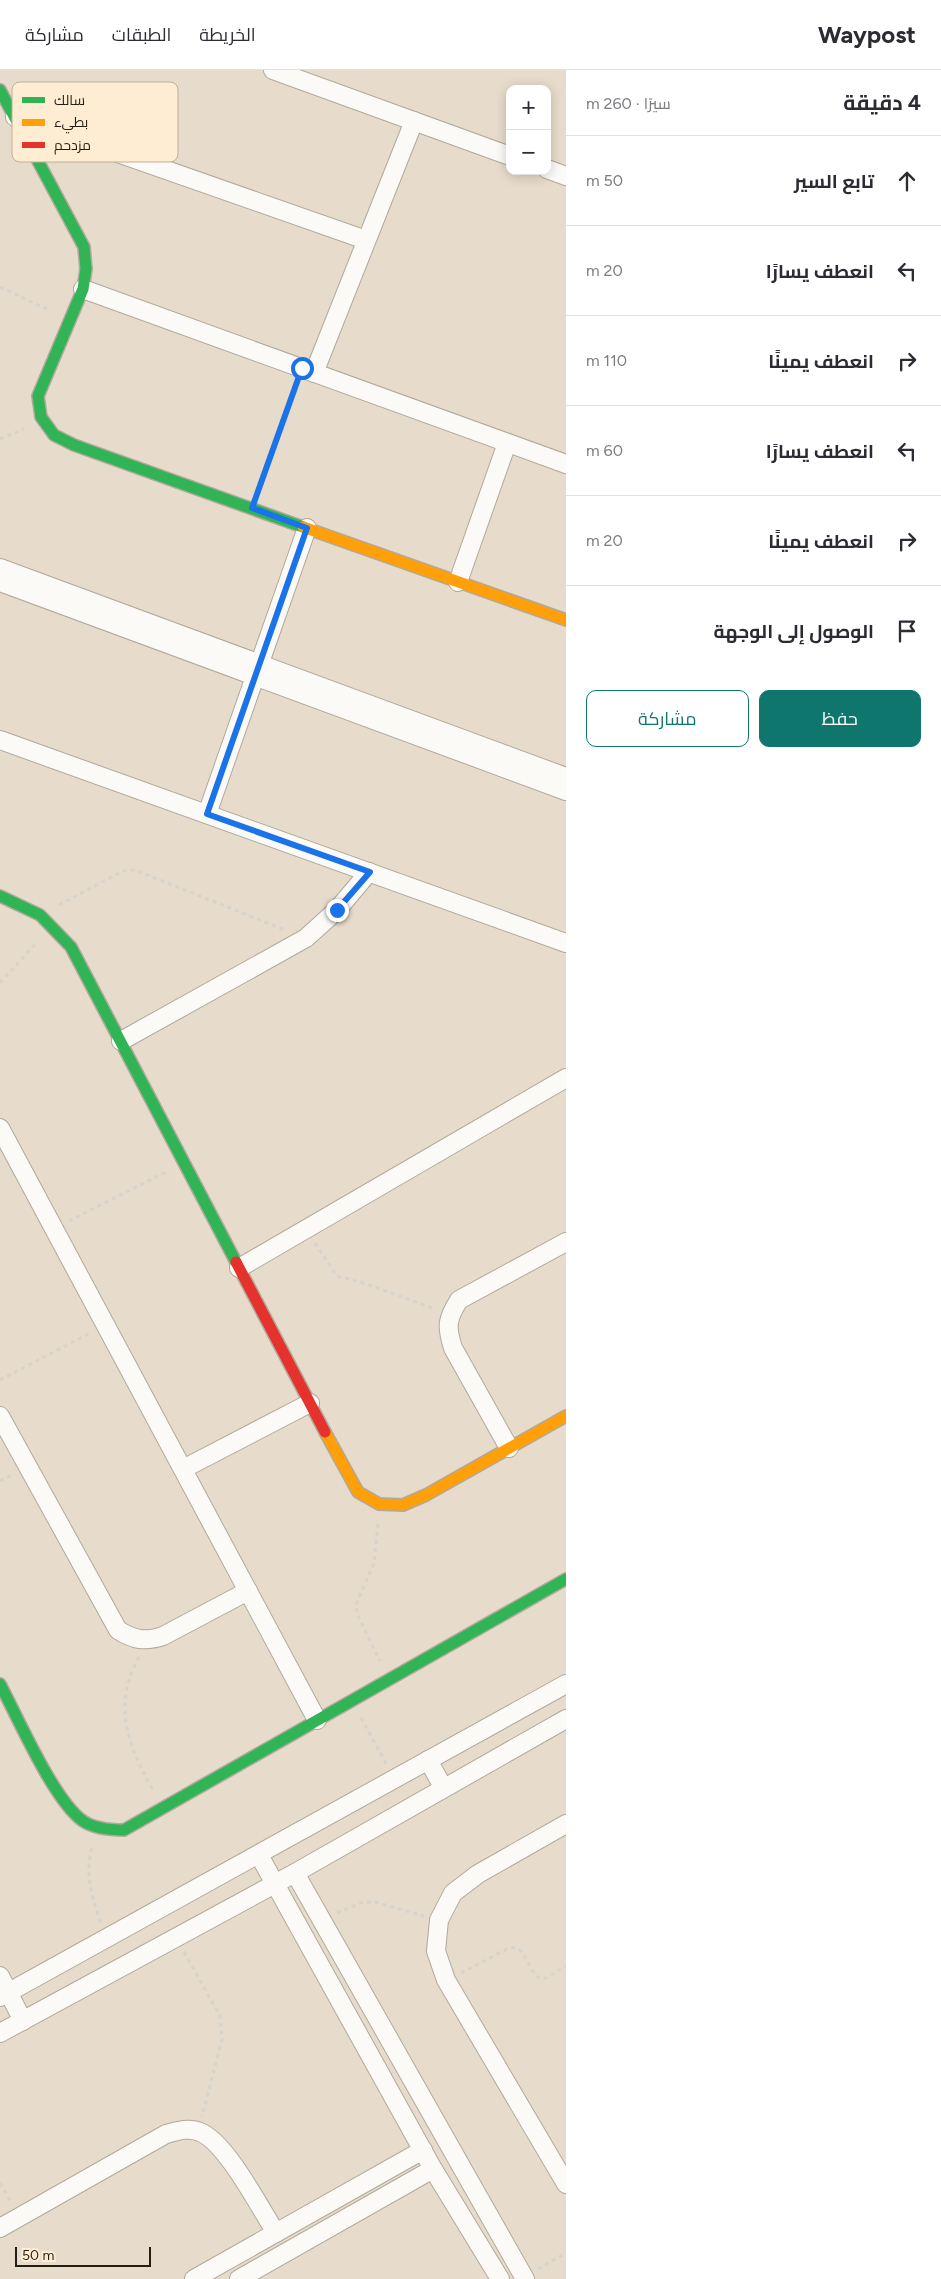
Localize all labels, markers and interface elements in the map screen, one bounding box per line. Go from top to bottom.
text: Waypost [818,20,916,49]
text: مشاركة [25,24,84,46]
text: الطبقات [112,24,171,46]
text: الخريطة [199,24,256,46]
legend [12,82,178,162]
map controls [506,85,551,175]
button: + [506,85,551,130]
text: 4 دقيقة [843,90,921,115]
text: سالك [54,92,85,109]
text: سيرًا · 260 m [586,94,671,113]
text: بطيء [54,114,88,134]
button: − [506,130,551,175]
text: مزدحم [54,137,91,155]
icon: ahead [893,167,921,195]
text: تابع السير [794,170,874,193]
text: 50 m [586,171,623,190]
icon: left [893,257,921,285]
text: انعطف يسارًا [766,260,874,283]
text: 20 m [586,261,623,280]
icon: right [893,347,921,375]
text: انعطف يمينًا [768,350,874,373]
text: 110 m [586,351,627,370]
route start [291,357,314,380]
icon: left [893,437,921,465]
text: انعطف يسارًا [766,440,874,463]
text: 60 m [586,441,623,460]
icon: right [893,527,921,555]
text: انعطف يمينًا [768,530,874,553]
text: 20 m [586,531,623,550]
icon: arrive [893,617,921,645]
text: الوصول إلى الوجهة [714,620,874,643]
button: مشاركة [586,690,749,747]
button: حفظ [759,690,921,747]
route end [326,899,349,922]
scale bar [15,2244,151,2267]
text: 50 m [22,2247,54,2264]

